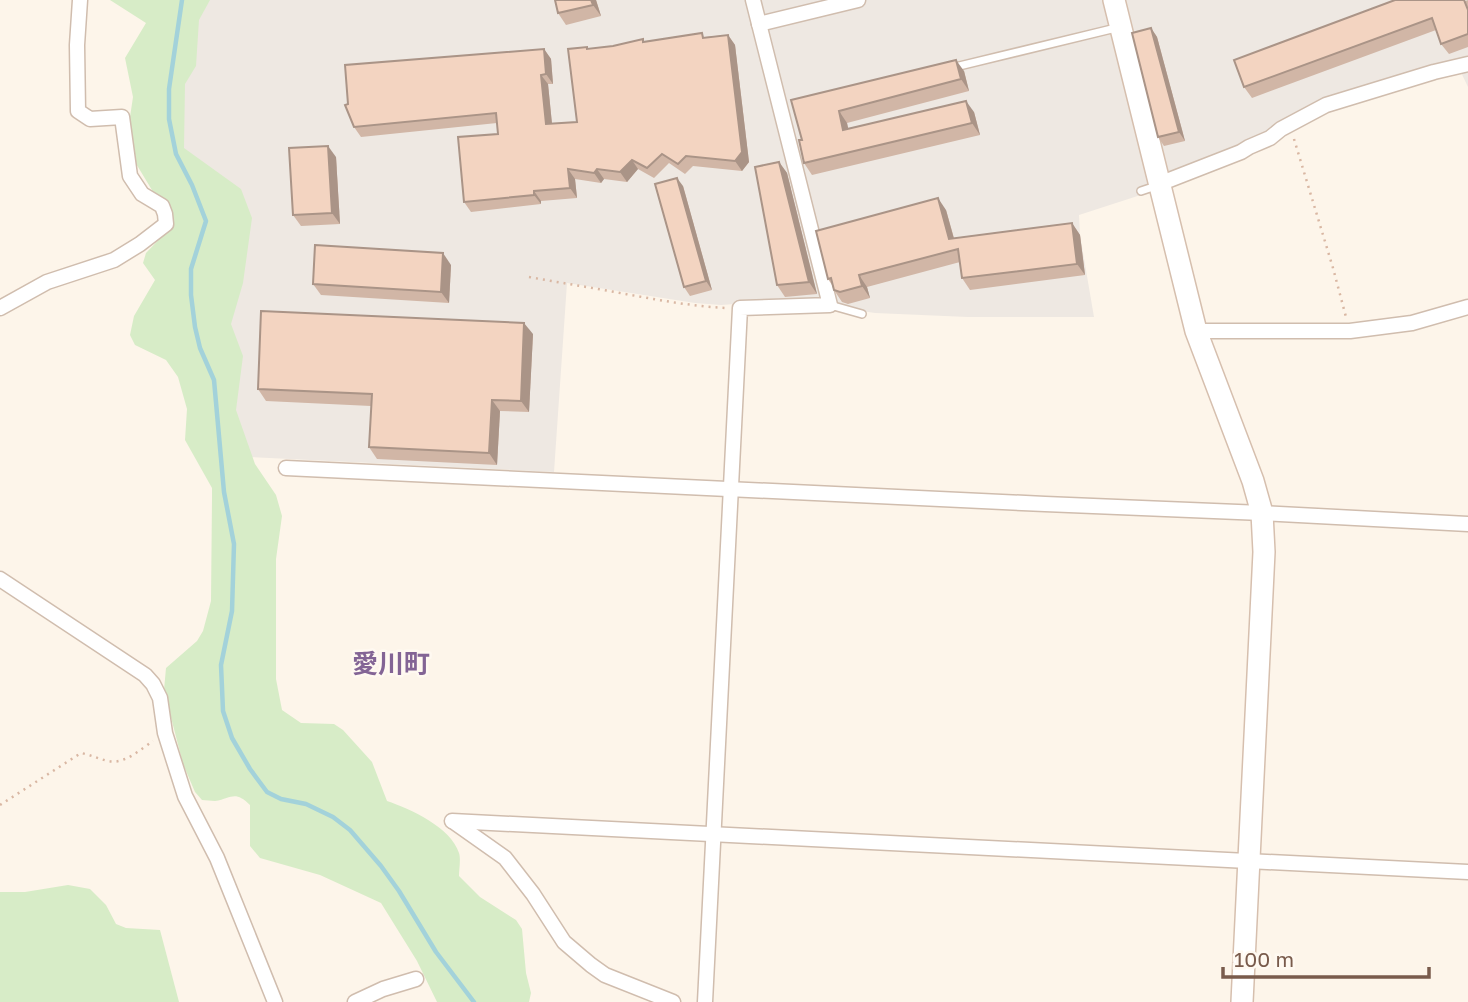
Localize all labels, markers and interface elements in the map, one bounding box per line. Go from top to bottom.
district label: 愛川町 [352,648,430,679]
scale bar [1223,936,1430,980]
text: 100 m [1234,946,1294,972]

